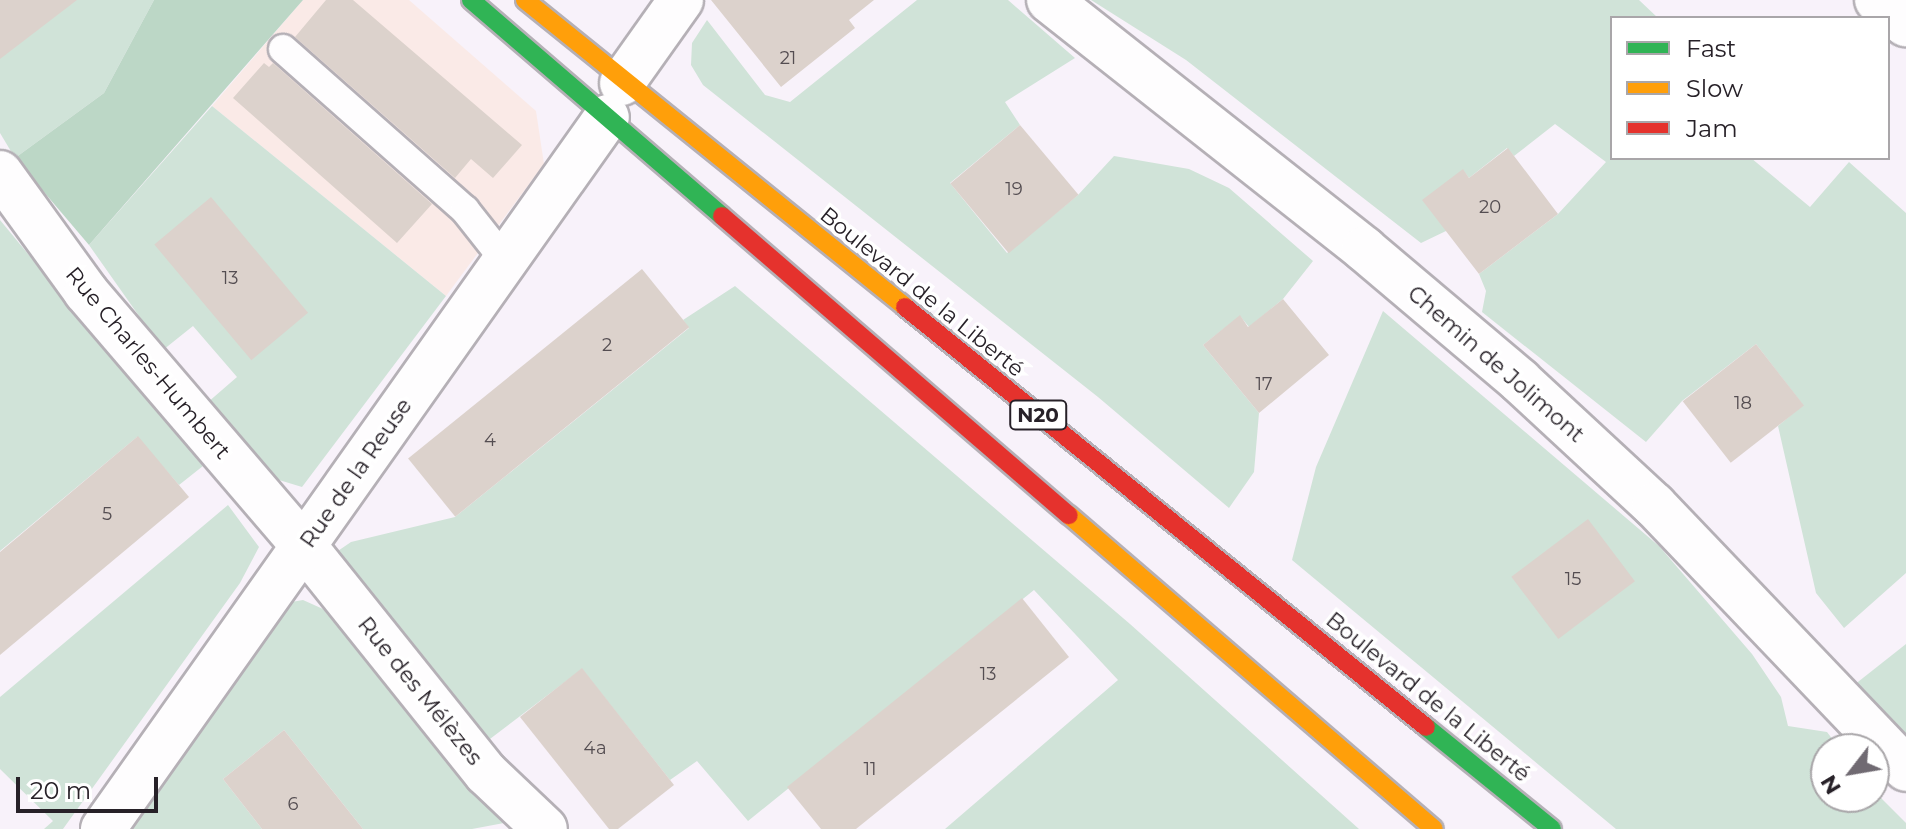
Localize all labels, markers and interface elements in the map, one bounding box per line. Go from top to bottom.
legend [1610,16,1890,160]
text: Fast [1686,34,1736,63]
house number: 21 [780,47,796,69]
text: Slow [1686,74,1743,103]
text: Jam [1686,114,1738,143]
house number: 19 [1005,178,1023,200]
house number: 20 [1479,196,1501,218]
street label: Boulevard de la Liberté [815,202,1029,382]
street label: Rue Charles-Humbert [60,262,236,464]
house number: 13 [222,267,238,289]
street label: Chemin de Jolimont [1402,280,1590,448]
house number: 2 [602,334,612,356]
house number: 17 [1255,373,1273,395]
house number: 18 [1734,392,1752,414]
street label: Rue de la Reuse [295,393,417,553]
road number: N20 [1008,399,1068,431]
house number: 4 [484,429,496,451]
house number: 5 [102,503,112,525]
house number: 15 [1565,568,1581,590]
street label: Boulevard de la Liberté [1321,607,1535,787]
street label: Rue des Mélèzes [352,612,488,770]
house number: 13 [980,663,996,685]
north arrow [1810,733,1890,813]
house number: 4a [583,737,607,759]
house number: 11 [864,758,876,780]
scale bar [20,761,162,811]
text: N [1815,770,1847,799]
text: 20 m [30,776,91,805]
house number: 6 [288,793,298,815]

